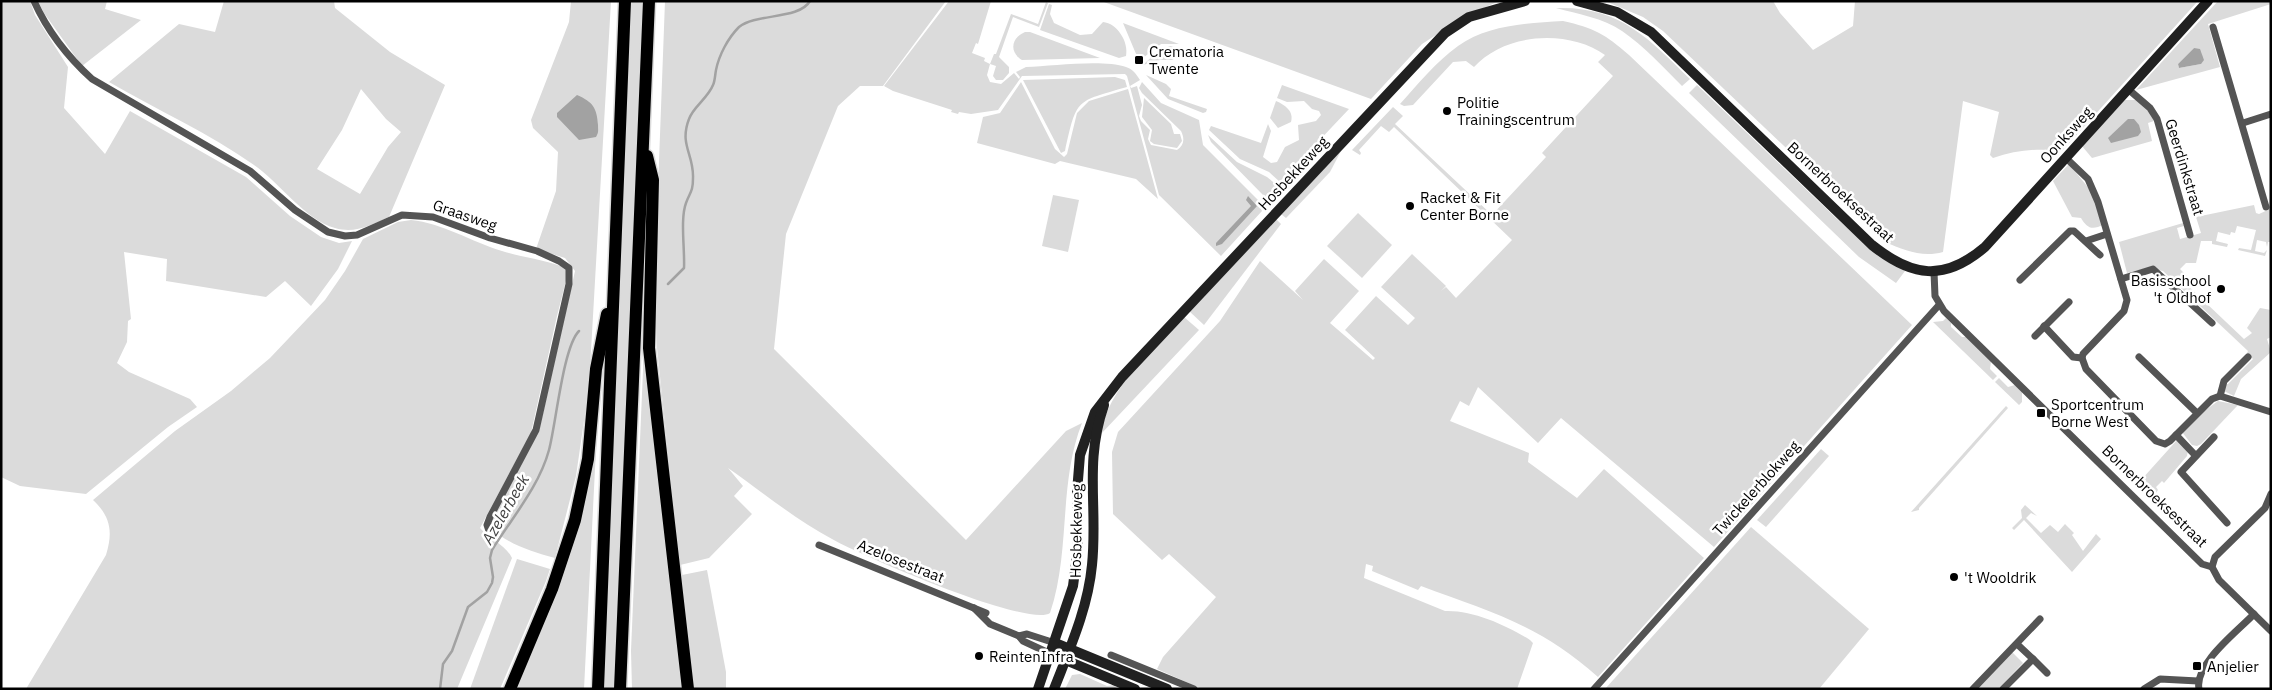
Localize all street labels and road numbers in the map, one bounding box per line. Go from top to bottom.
street label: Oonksweg [2035,103,2097,167]
street label: Geerdinkstraat [2161,116,2209,218]
street label: Hosbekkeweg [1254,132,1332,214]
street label: Bornerbroeksestraat [1784,138,1898,246]
street label: Graasweg [430,195,500,235]
street label: Twickelerblokweg [1708,437,1804,539]
street label: Bornerbroeksestraat [2098,441,2212,551]
street label: Hosbekkeweg [1066,483,1086,578]
street label: Azelosestraat [855,535,947,587]

